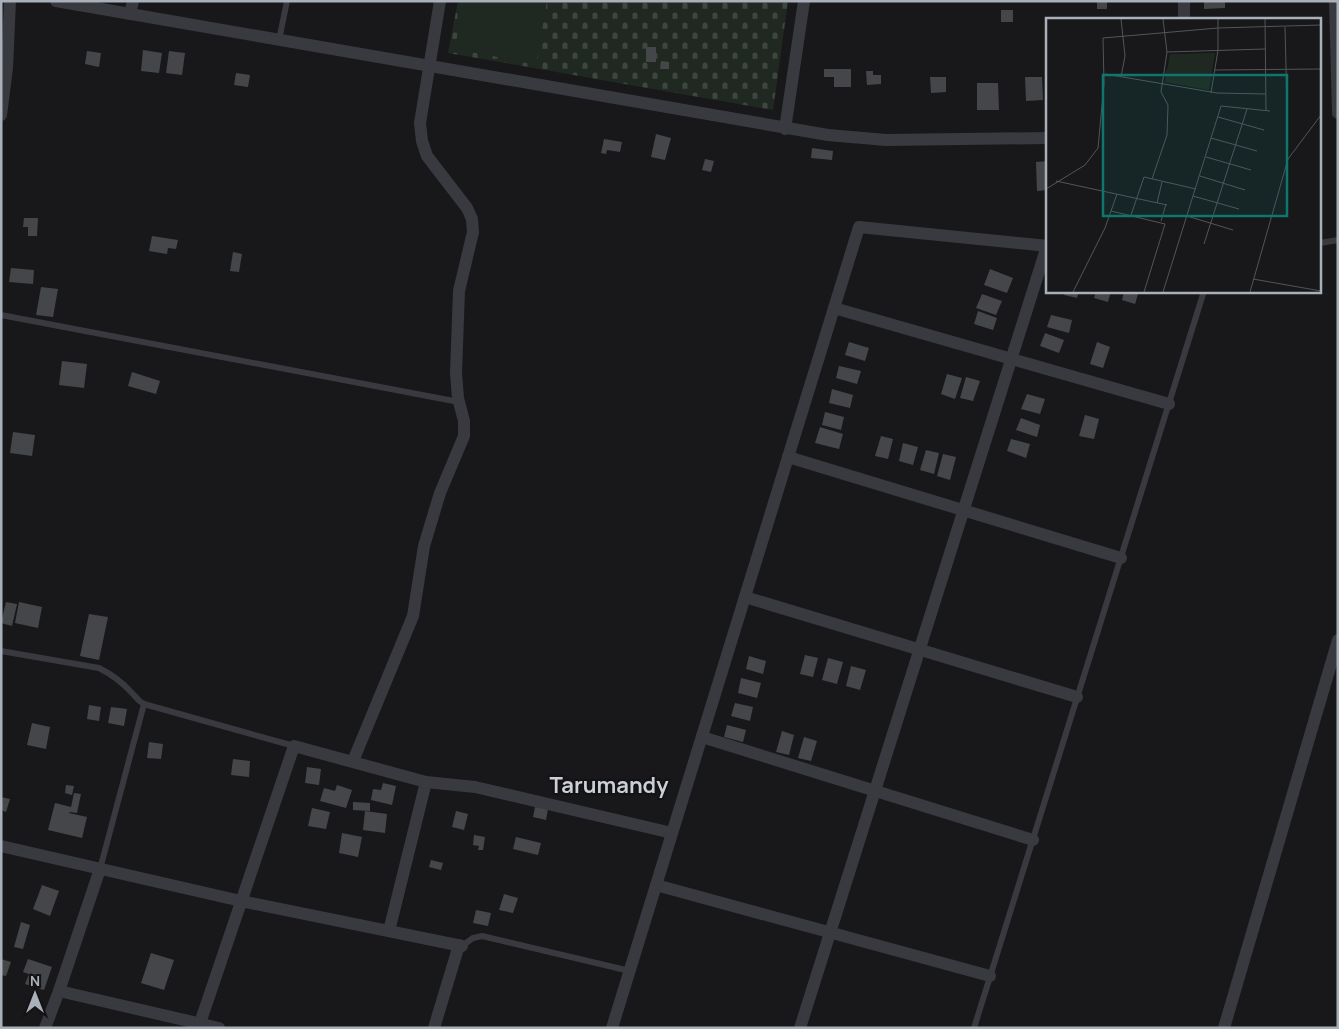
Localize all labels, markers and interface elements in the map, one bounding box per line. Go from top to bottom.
inset map [1046,18,1322,292]
district label: Tarumandy [550,770,669,800]
north arrow [10,969,60,1019]
text: N [30,971,40,990]

